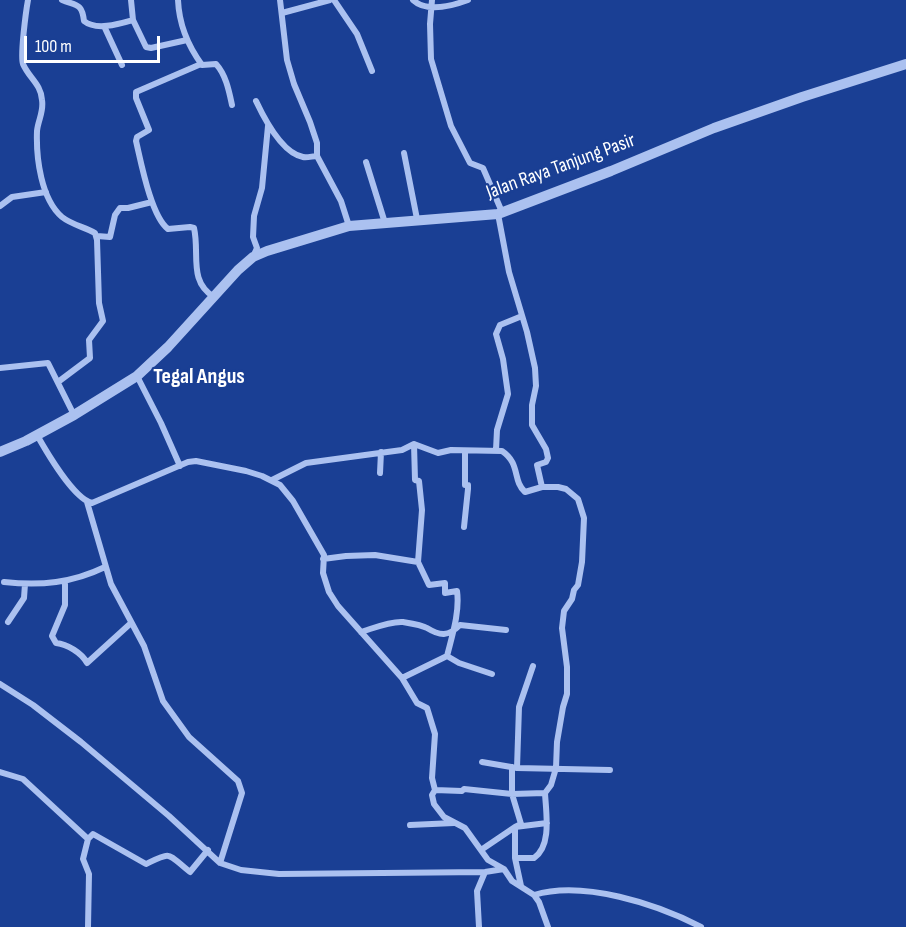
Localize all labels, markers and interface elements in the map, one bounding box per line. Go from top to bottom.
scale bar [27,24,164,62]
text: 100 m [35,36,72,57]
street label: Jalan Raya Tanjung Pasir [483,129,639,205]
district label: Tegal Angus [153,364,245,390]

